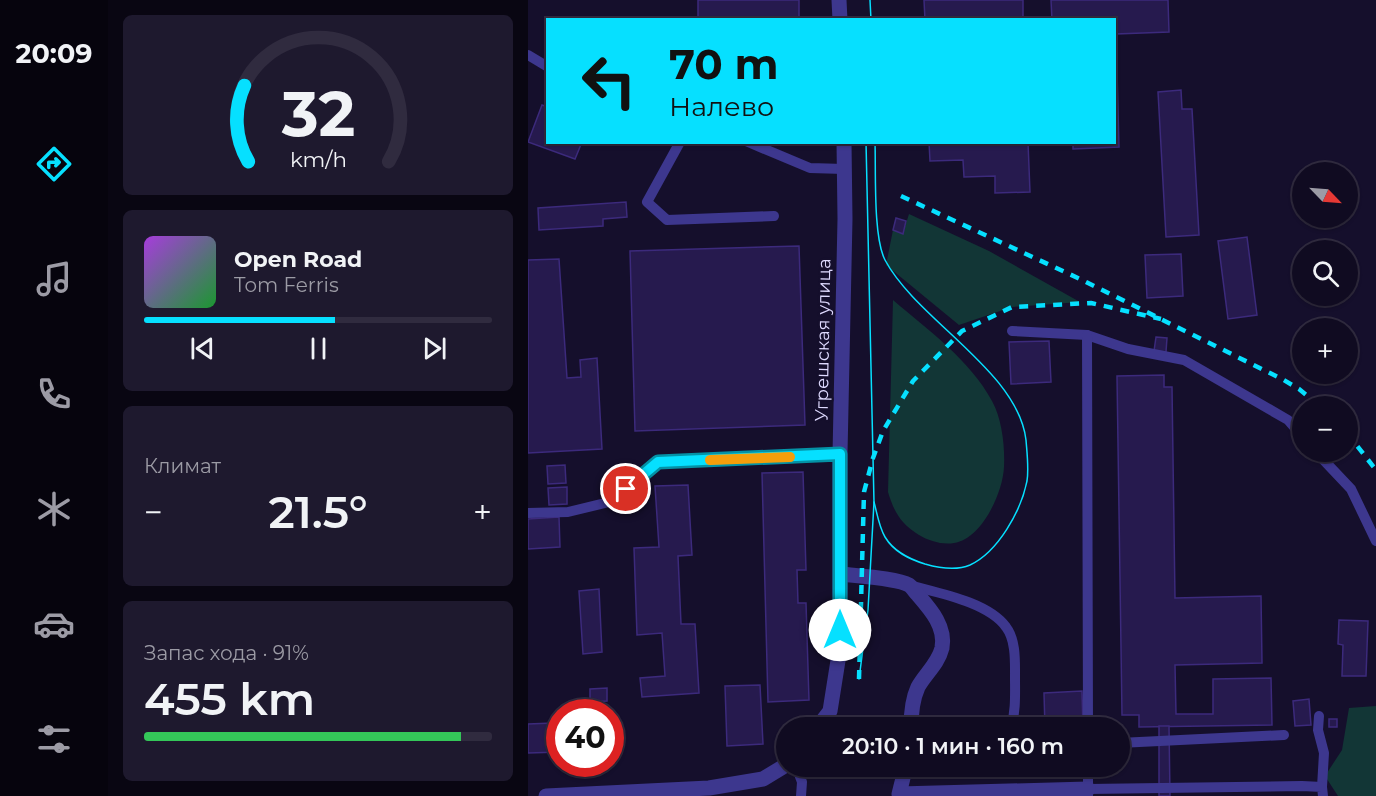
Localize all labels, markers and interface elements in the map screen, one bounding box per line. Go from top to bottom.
text: 20:09 [16,37,92,70]
text: 70 m [669,38,779,90]
icon: left [570,42,648,120]
text: 32 [280,76,355,152]
text: Налево [669,90,774,123]
icon: directions [33,143,75,185]
text: km/h [289,147,347,173]
north arrow [1292,162,1358,228]
map controls [1292,162,1358,462]
button: search [1292,240,1358,306]
text: Open Road [234,246,362,273]
icon: music [33,258,75,300]
street label: Угрешская улица [811,258,835,422]
text: Tom Ferris [234,273,339,297]
button: + [1292,318,1358,384]
icon: previous [186,332,219,365]
icon: pause [302,332,335,365]
icon: next [418,332,451,365]
icon: phone [33,373,75,415]
button: − [1292,396,1358,462]
text: Климат [144,454,221,478]
pin [600,463,651,514]
icon: arrive [609,472,642,505]
text: 21.5° [268,484,368,539]
icon: climate [33,488,75,530]
text: − [144,492,163,532]
text: + [473,492,492,532]
position arrow [808,598,872,662]
icon: car [33,603,75,645]
text: Запас хода · 91% [144,641,309,665]
text: 455 km [144,671,315,726]
speed limit sign: 40 [546,699,624,777]
icon: filters [33,718,75,760]
text: 20:10 · 1 мин · 160 m [842,733,1064,760]

